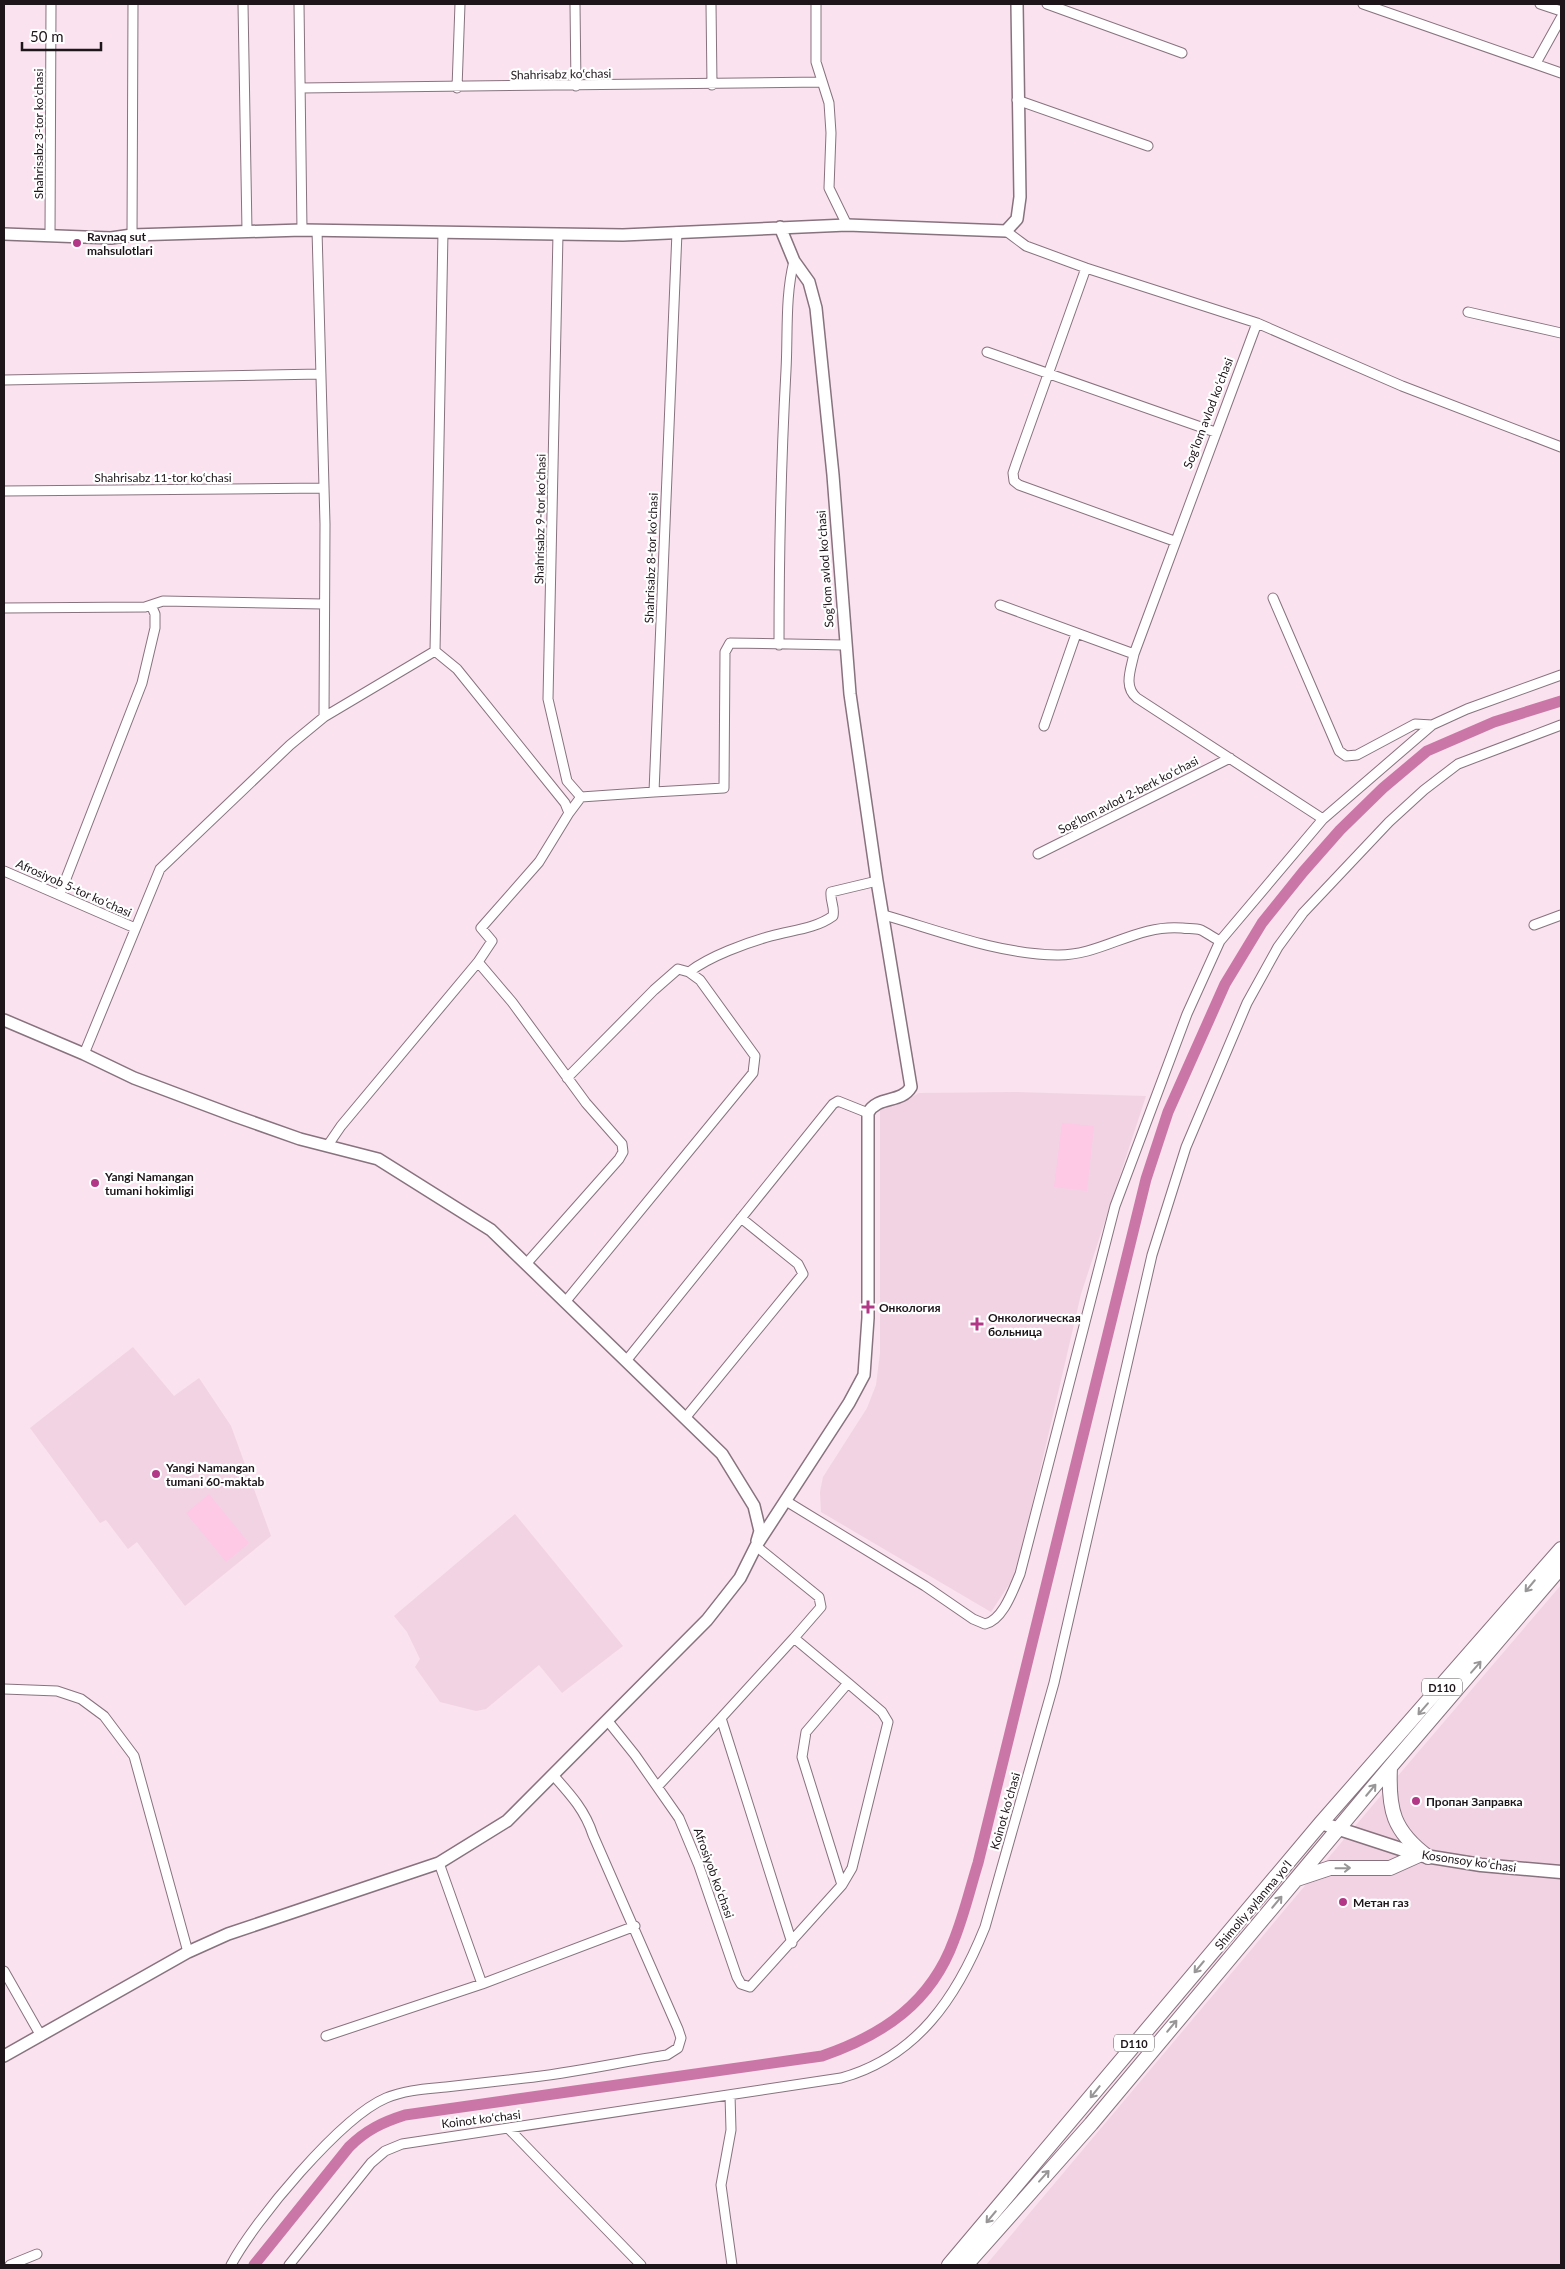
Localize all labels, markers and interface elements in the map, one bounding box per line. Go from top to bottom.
scale bar [22,20,101,52]
text: 50 m [30,27,64,45]
street label: Shahrisabz koʻchasi [510,66,612,82]
street label: Shahrisabz 3-tor koʻchasi [31,69,46,199]
place label: Ravnaq sut mahsulotlari [87,229,153,258]
marker: Ravnaq sut mahsulotlari [71,237,83,249]
street label: Sogʻlom avlod koʻchasi [1180,355,1236,471]
street label: Shahrisabz 9-tor koʻchasi [531,453,549,584]
street label: Shahrisabz 11-tor koʻchasi [94,470,232,485]
street label: Shahrisabz 8-tor koʻchasi [641,492,661,623]
street label: Sogʻlom avlod koʻchasi [813,510,837,628]
street label: Sogʻlom avlod 2-berk koʻchasi [1055,753,1201,837]
street label: Afrosiyob 5-tor koʻchasi [14,856,134,920]
place label: Yangi Namangan tumani hokimligi [104,1169,194,1198]
marker: Yangi Namangan tumani hokimligi [89,1177,101,1189]
marker: Онкология [861,1300,875,1314]
place label: Онкология [879,1300,941,1315]
place label: Онкологическая больница [988,1310,1081,1339]
marker: Онкологическая больница [970,1317,984,1331]
place label: Yangi Namangan tumani 60-maktab [165,1460,265,1489]
marker: Yangi Namangan tumani 60-maktab [150,1468,162,1480]
one-way arrow [1524,1580,1536,1593]
one-way arrow [1470,1660,1482,1673]
road number: D110 [1422,1678,1462,1695]
one-way arrow [1417,1702,1429,1715]
street label: Koinot koʻchasi [987,1771,1023,1851]
one-way arrow [1365,1784,1376,1797]
place label: Пропан Заправка [1426,1794,1523,1809]
marker: Пропан Заправка [1410,1795,1422,1807]
street label: Afrosiyob koʻchasi [691,1826,737,1920]
street label: Kosonsoy koʻchasi [1421,1847,1517,1875]
street label: Shimoliy aylanma yoʻl [1211,1857,1295,1953]
one-way arrow [1335,1863,1351,1873]
one-way arrow [1271,1895,1283,1908]
place label: Метан газ [1353,1895,1409,1910]
marker: Метан газ [1337,1896,1349,1908]
one-way arrow [1194,1961,1205,1974]
one-way arrow [1167,2020,1178,2033]
road number: D110 [1114,2035,1154,2052]
one-way arrow [1089,2085,1100,2098]
street label: Koinot koʻchasi [441,2107,521,2131]
one-way arrow [1039,2170,1050,2183]
one-way arrow [985,2210,997,2223]

